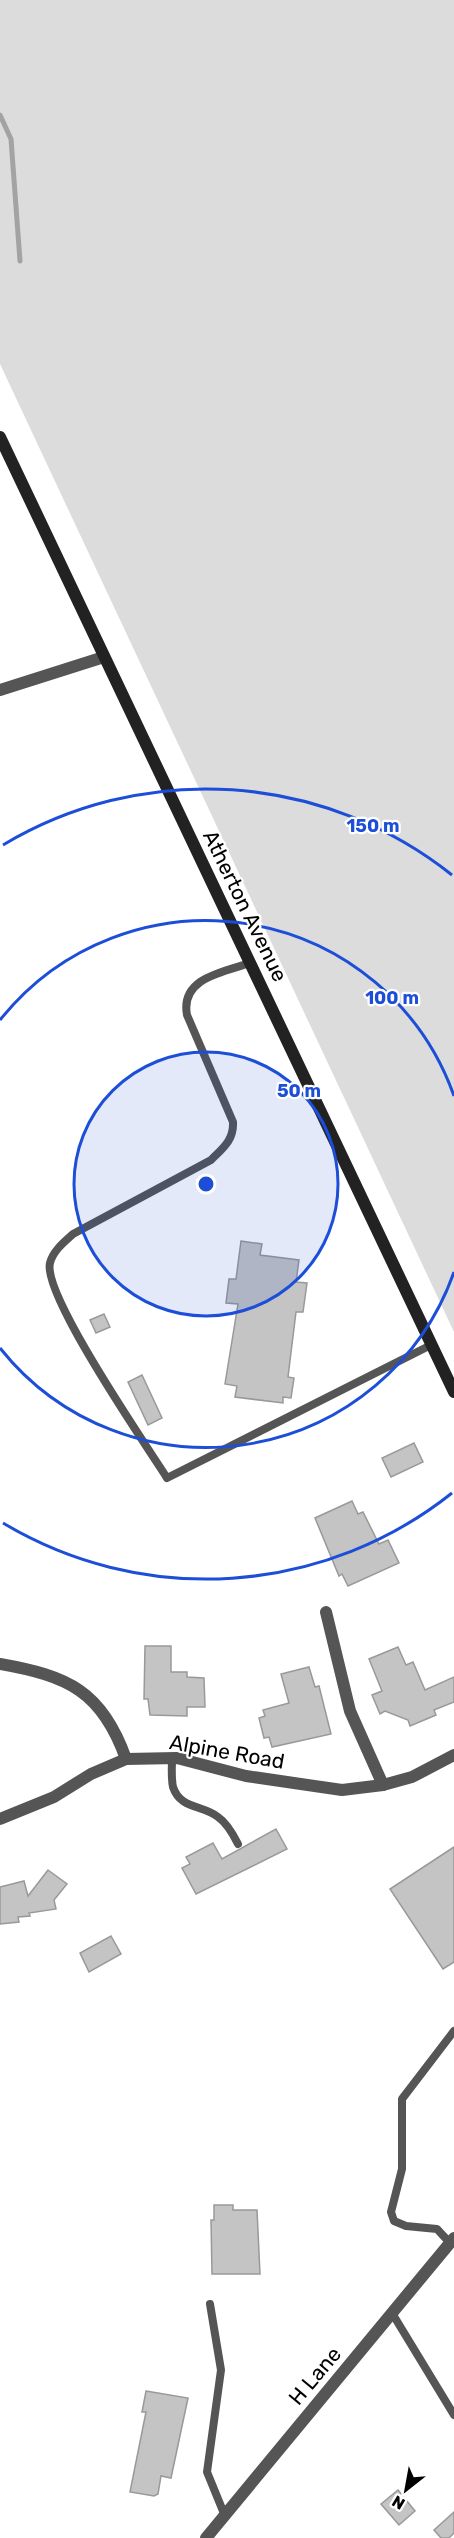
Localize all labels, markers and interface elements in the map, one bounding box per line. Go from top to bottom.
text: 150 m [346,815,400,837]
street label: Atherton Avenue [198,826,293,986]
text: 100 m [365,987,419,1009]
text: 50 m [277,1080,321,1102]
centre of rings [196,1174,216,1194]
street label: Alpine Road [168,1729,286,1774]
street label: H Lane [283,2342,346,2410]
north arrow [376,2460,436,2520]
text: N [389,2491,408,2514]

